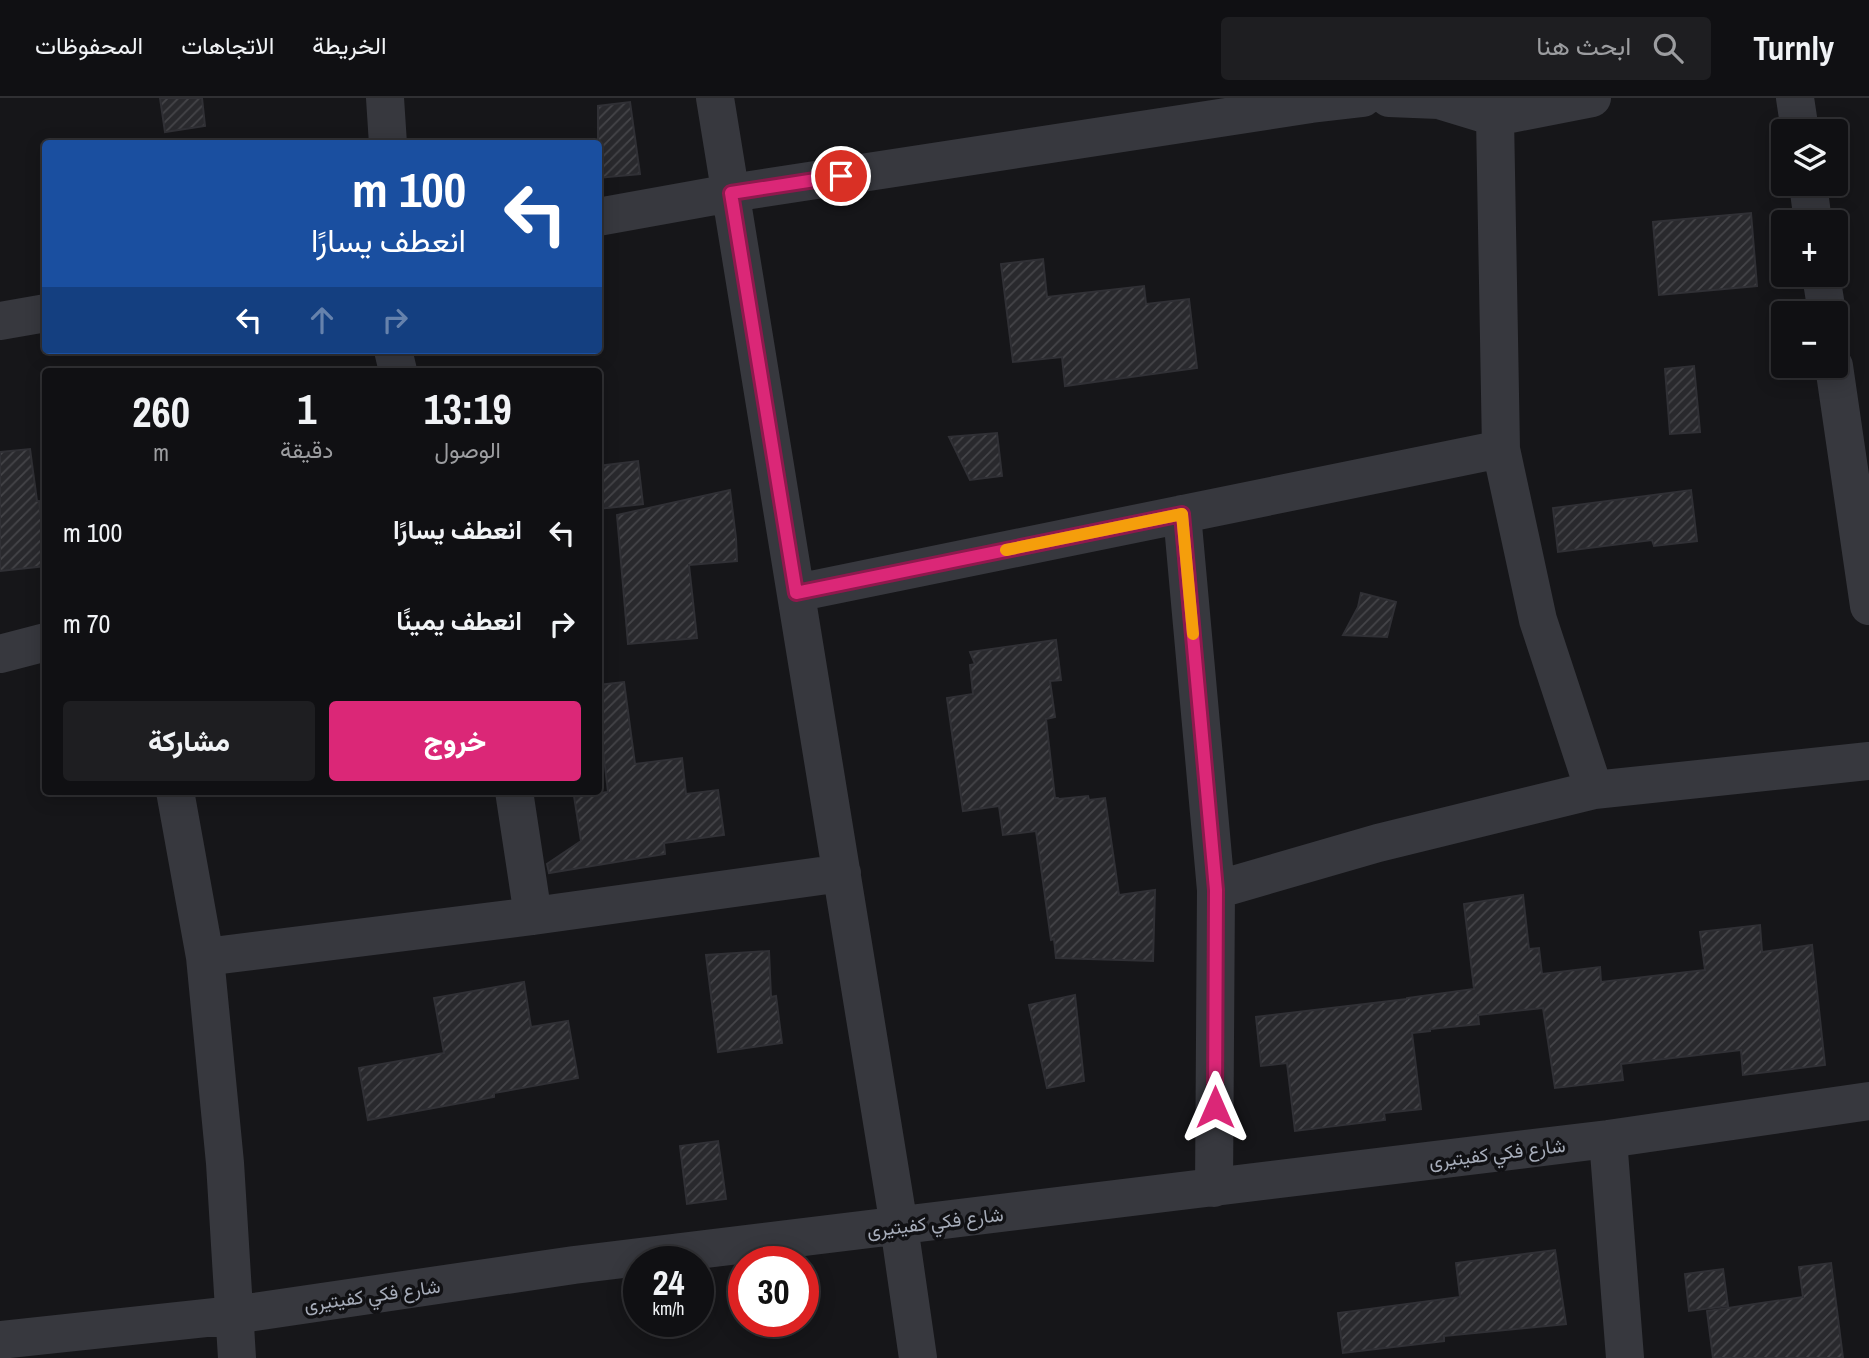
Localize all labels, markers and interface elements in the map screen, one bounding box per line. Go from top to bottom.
search box [1221,17,1711,80]
text: Turnly [1753,26,1834,70]
text: ابحث هنا [1536,28,1631,63]
text: المحفوظات [35,29,143,61]
text: الاتجاهات [181,29,274,61]
text: الخريطة [312,29,387,61]
icon: search [1649,29,1687,67]
map controls [1771,119,1848,378]
button: layers [1771,119,1848,196]
pin [811,146,871,206]
text: 100 m [352,156,466,222]
icon: arrive [822,157,860,195]
icon: left [490,168,581,259]
button: + [1771,210,1848,287]
text: انعطف يسارًا [311,219,466,262]
icon: left [230,301,268,339]
icon: ahead [303,301,341,339]
icon: right [376,301,414,339]
button: − [1771,301,1848,378]
text: 1 [297,381,316,437]
text: 13:19 [424,381,512,437]
text: 260 [132,384,190,440]
text: دقيقة [280,434,333,465]
text: الوصول [434,434,501,465]
text: m [153,437,169,468]
text: انعطف يسارًا [393,512,522,547]
icon: left [543,514,581,552]
text: 100 m [63,515,122,550]
text: انعطف يمينًا [396,603,522,638]
icon: right [543,605,581,643]
text: 70 m [63,606,110,641]
button: مشاركة [63,701,315,781]
button: خروج [329,701,581,781]
position arrow [1178,1070,1252,1144]
street label: شارع فكي كفيتيرى [1427,1132,1567,1177]
street label: شارع فكي كفيتيرى [865,1201,1005,1246]
speed limit sign: 30 [728,1246,819,1337]
text: 24 [653,1259,684,1306]
street label: شارع فكي كفيتيرى [302,1273,442,1320]
text: km/h [653,1296,685,1321]

